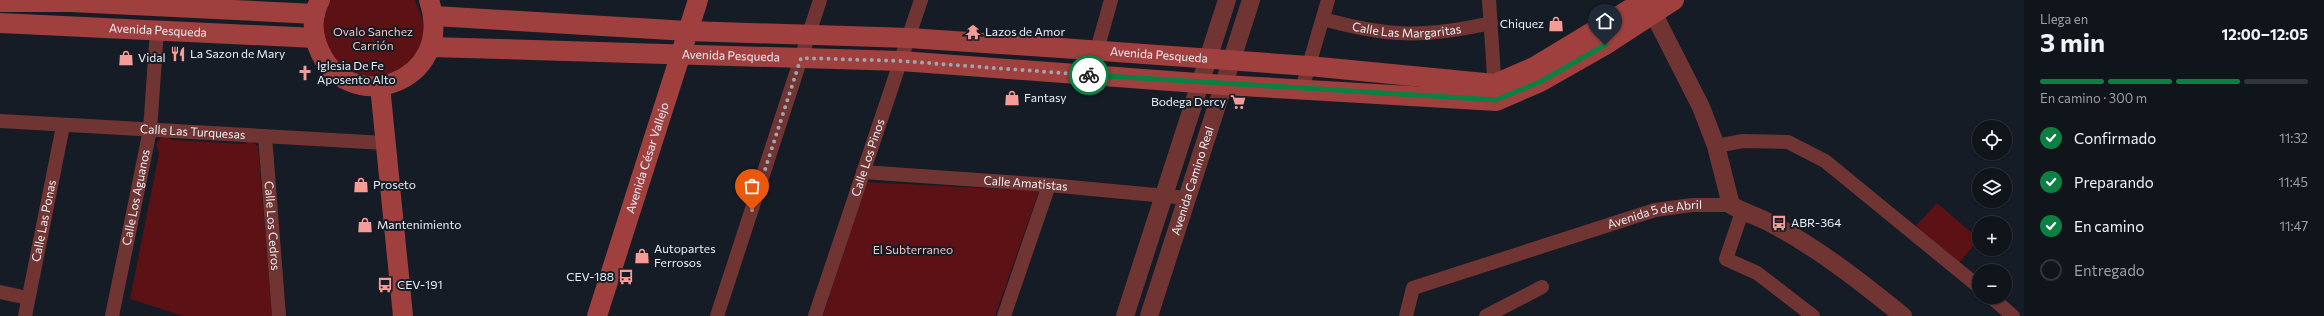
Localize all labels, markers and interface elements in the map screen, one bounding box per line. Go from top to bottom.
pin [1588,4,1622,45]
icon: home [1594,10,1616,32]
text: Llega en [2040,11,2088,27]
shop icon: Chiquez [1547,15,1565,33]
place label: Chiquez [1500,16,1544,30]
street label: Calle Las Margaritas [1351,19,1462,40]
street label: Avenida Pesqueda [109,20,207,39]
temple icon: Lazos de Amor [964,23,982,41]
park label: Ovalo Sanchez Carrión [333,24,413,52]
place label: Lazos de Amor [985,24,1065,38]
text: 12:00–12:05 [2222,25,2308,43]
text: 3 min [2040,26,2105,57]
street label: Avenida Pesqueda [1110,44,1208,65]
restaurant icon: La Sazon de Mary [169,45,187,63]
place label: La Sazon de Mary [190,46,285,60]
street label: Avenida Pesqueda [682,46,780,63]
shop icon: Vidal [117,49,135,67]
place label: Vidal [138,50,166,64]
courier [1069,55,1109,95]
place label: Iglesia De Fe Aposento Alto [317,58,396,86]
church icon: Iglesia De Fe Aposento Alto [296,64,314,82]
icon: bike [1078,64,1100,86]
shop icon: Fantasy [1003,89,1021,107]
place label: Fantasy [1024,90,1067,104]
text: En camino · 300 m [2040,90,2147,106]
supermarket icon: Bodega Dercy [1229,93,1247,111]
place label: Bodega Dercy [1151,94,1226,108]
street label: Avenida César Vallejo [622,100,671,215]
street label: Calle Los Pinos [848,117,887,198]
map controls [1972,120,2012,304]
button: locate [1972,120,2012,160]
street label: Calle Las Turquesas [140,121,246,141]
street label: Avenida Camino Real [1168,124,1216,237]
icon: check [2040,127,2062,149]
text: Confirmado [2074,129,2156,147]
text: 11:32 [2279,130,2308,146]
street label: Calle Los Aguanos [119,148,152,247]
button: layers [1972,168,2012,208]
pin [735,169,769,210]
icon: check [2040,171,2062,193]
street label: Calle Amatistas [983,172,1068,193]
text: Preparando [2074,173,2154,191]
text: 11:45 [2279,174,2308,190]
icon: bag [741,175,763,197]
shop icon: Proseto [352,176,370,194]
place label: Proseto [373,177,416,191]
street label: Calle Las Ponas [28,178,58,263]
street label: Calle Los Cedros [263,180,283,271]
street label: Avenida 5 de Abril [1605,197,1702,231]
bus stop icon: ABR-364 [1770,214,1788,232]
place label: ABR-364 [1791,215,1841,229]
icon: check [2040,215,2062,237]
shop icon: Mantenimiento [356,216,374,234]
button: + [1972,216,2012,256]
place label: Mantenimiento [377,217,461,231]
text: En camino [2074,217,2144,235]
text: 11:47 [2279,218,2308,234]
place label: Autopartes Ferrosos [654,241,716,269]
park label: El Subterraneo [873,242,953,256]
shop icon: Autopartes Ferrosos [633,247,651,265]
text: Entregado [2074,261,2145,279]
button: − [1972,264,2012,304]
bus stop icon: CEV-188 [617,268,635,286]
place label: CEV-188 [566,269,614,283]
bus stop icon: CEV-191 [376,276,394,294]
place label: CEV-191 [397,277,443,291]

